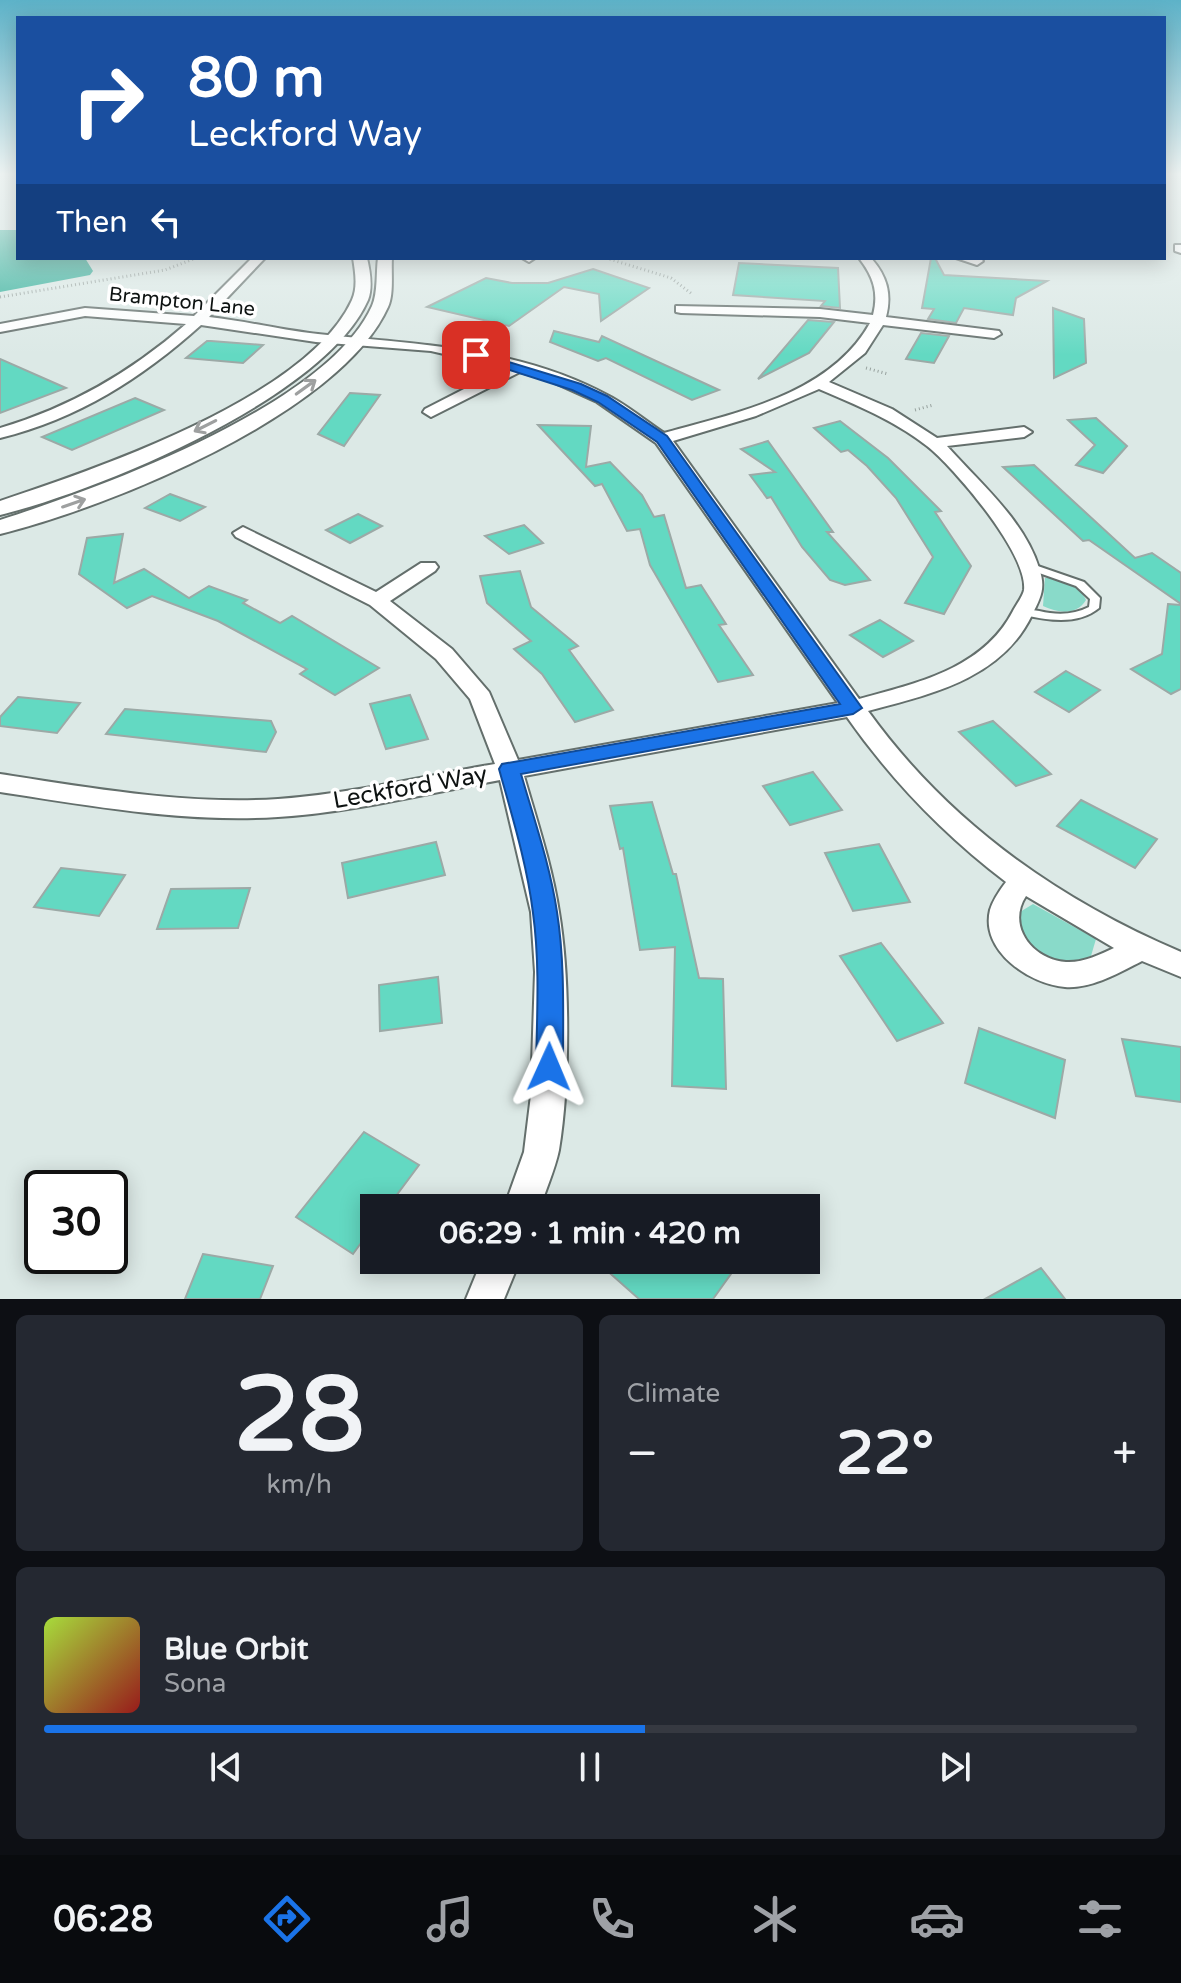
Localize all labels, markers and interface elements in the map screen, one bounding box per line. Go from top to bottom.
text: 80 m [188,45,324,112]
icon: right [56,48,160,152]
text: Leckford Way [188,113,422,156]
icon: left [144,200,188,244]
text: Then [56,204,128,241]
street label: Brampton Lane [108,282,256,322]
pin [442,321,510,389]
icon: arrive [454,333,498,377]
one-way arrow [294,378,316,395]
one-way arrow [194,419,218,434]
one-way arrow [61,494,86,509]
street label: Leckford Way [331,760,490,815]
position arrow [507,1025,591,1109]
speed limit sign: 30 [24,1170,128,1274]
text: 06:29 · 1 min · 420 m [439,1215,741,1252]
text: 28 [234,1354,365,1479]
text: Climate [627,1378,720,1409]
text: 22° [836,1418,934,1490]
text: − [627,1428,658,1481]
text: + [1112,1428,1137,1481]
text: km/h [267,1469,332,1500]
text: Blue Orbit [164,1631,309,1668]
text: Sona [164,1668,226,1699]
icon: previous [204,1745,248,1789]
icon: pause [568,1745,612,1789]
icon: next [933,1745,977,1789]
icon: directions [259,1891,315,1947]
icon: music [422,1891,478,1947]
icon: phone [584,1891,640,1947]
icon: climate [747,1891,803,1947]
icon: car [909,1891,965,1947]
icon: filters [1072,1891,1128,1947]
text: 06:28 [53,1898,153,1941]

